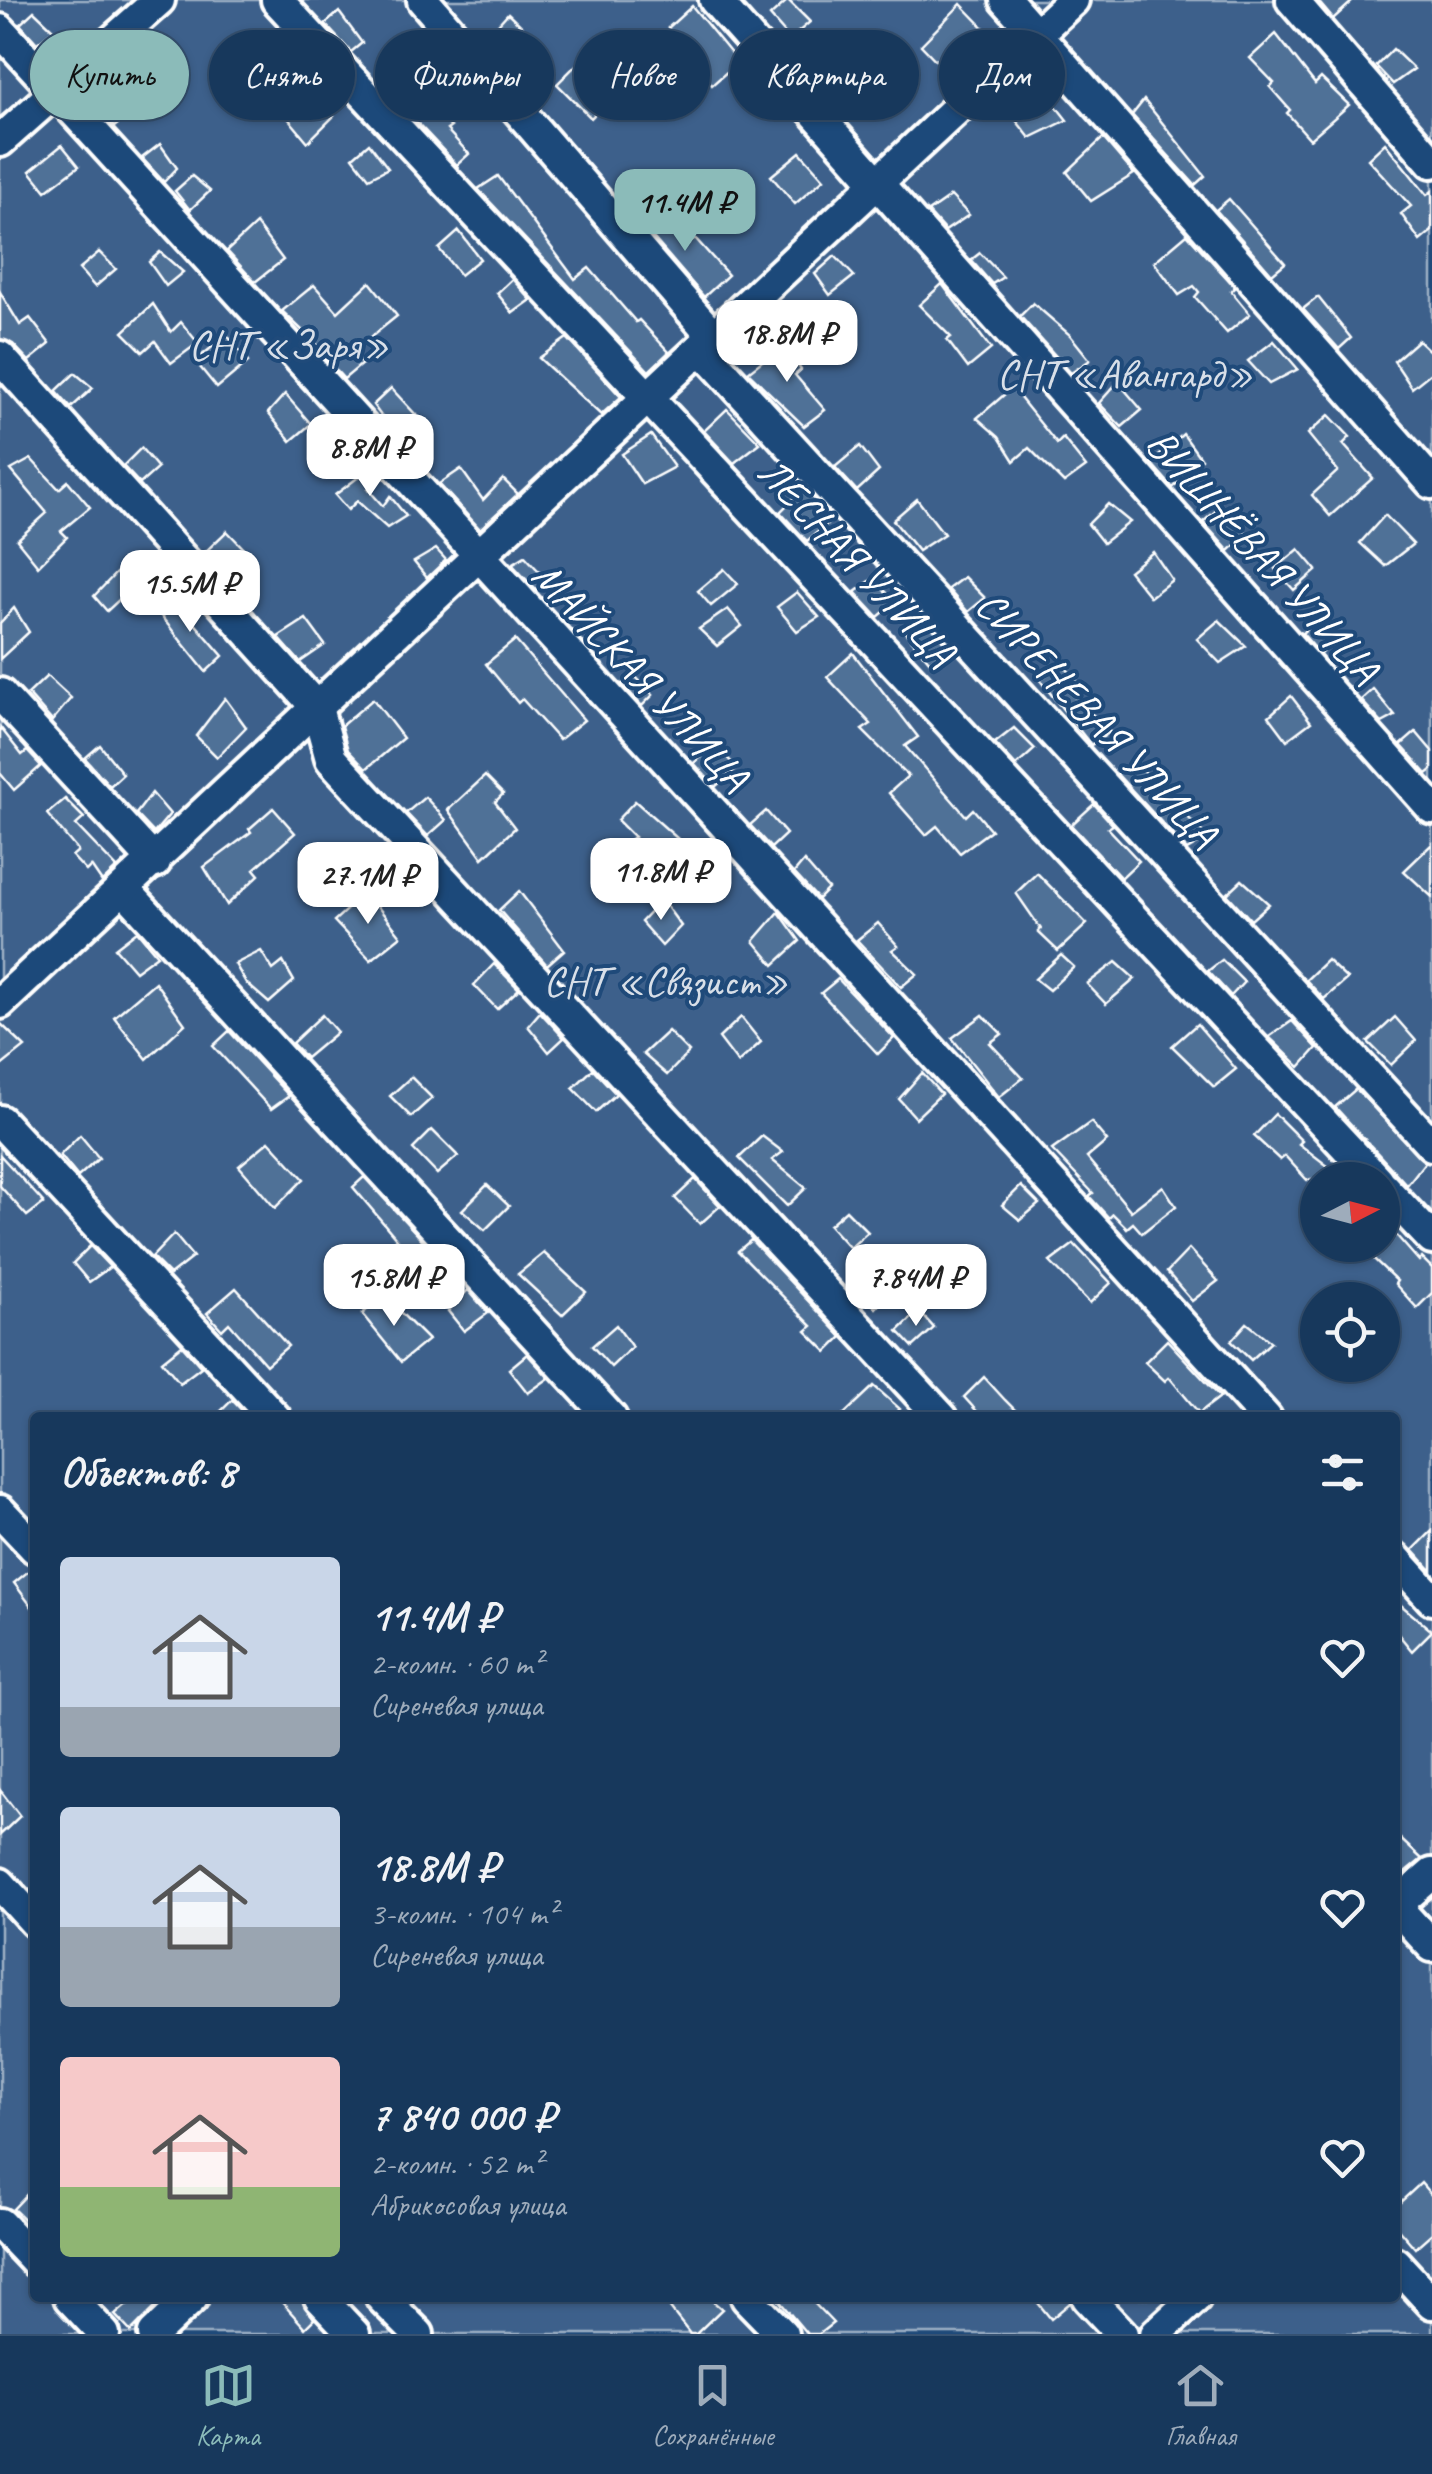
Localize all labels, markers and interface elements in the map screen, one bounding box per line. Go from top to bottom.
chip: Купить [30,30,189,120]
chip: Снять [209,30,355,120]
chip: Фильтры [375,30,554,120]
chip: Новое [574,30,710,120]
chip: Квартира [730,30,919,120]
chip: Дом [939,30,1065,120]
pin: 11.4M ₽ [593,169,777,254]
text: 11.4M ₽ [636,181,734,222]
pin: 18.8M ₽ [695,300,879,385]
text: 18.8M ₽ [738,312,836,353]
park label: СНТ «Заря» [189,319,389,372]
park label: СНТ «Авангард» [997,348,1253,401]
pin: 8.8M ₽ [289,414,451,499]
street label: ВИШНЁВАЯ УЛИЦА [1135,418,1392,695]
text: 8.8M ₽ [329,426,411,467]
street label: ЛЕСНАЯ УЛИЦА [746,446,968,678]
pin: 15.5M ₽ [98,550,282,635]
street label: МАЙСКАЯ УЛИЦА [521,550,762,803]
text: 15.5M ₽ [142,562,238,603]
street label: СИРЕНЕВАЯ УЛИЦА [964,579,1230,859]
pin: 11.8M ₽ [569,838,753,923]
pin: 27.1M ₽ [276,842,460,927]
text: 11.8M ₽ [612,850,710,891]
text: 27.1M ₽ [319,854,417,895]
park label: СНТ «Связист» [544,955,788,1008]
north arrow [1300,1162,1400,1262]
map controls [1300,1162,1400,1382]
pin: 15.8M ₽ [302,1244,486,1329]
pin: 7.84M ₽ [824,1244,1008,1329]
text: 15.8M ₽ [346,1256,442,1297]
text: 7.84M ₽ [867,1256,965,1297]
button: locate [1300,1282,1400,1382]
icon: filters [1315,1445,1370,1500]
text: Объектов: 8 [60,1446,236,1499]
text: 11.4M ₽ [370,1590,498,1643]
icon: home [140,1597,260,1717]
icon: heart [1315,1630,1370,1685]
text: 2-комн. · 60 m² [370,1643,542,1684]
text: Сиреневая улица [370,1684,543,1725]
text: 18.8M ₽ [370,1840,498,1893]
icon: home [140,1847,260,1967]
icon: heart [1315,1880,1370,1935]
text: 3-комн. · 104 m² [370,1893,557,1934]
text: Сиреневая улица [370,1934,543,1975]
text: 7 840 000 ₽ [370,2090,554,2143]
icon: home [140,2097,260,2217]
icon: heart [1315,2130,1370,2185]
text: 2-комн. · 52 m² [370,2143,542,2184]
text: Абрикосовая улица [370,2184,566,2225]
tab: Карта [196,2358,260,2453]
tab: Сохранённые [652,2358,774,2453]
tab: Главная [1166,2358,1236,2453]

